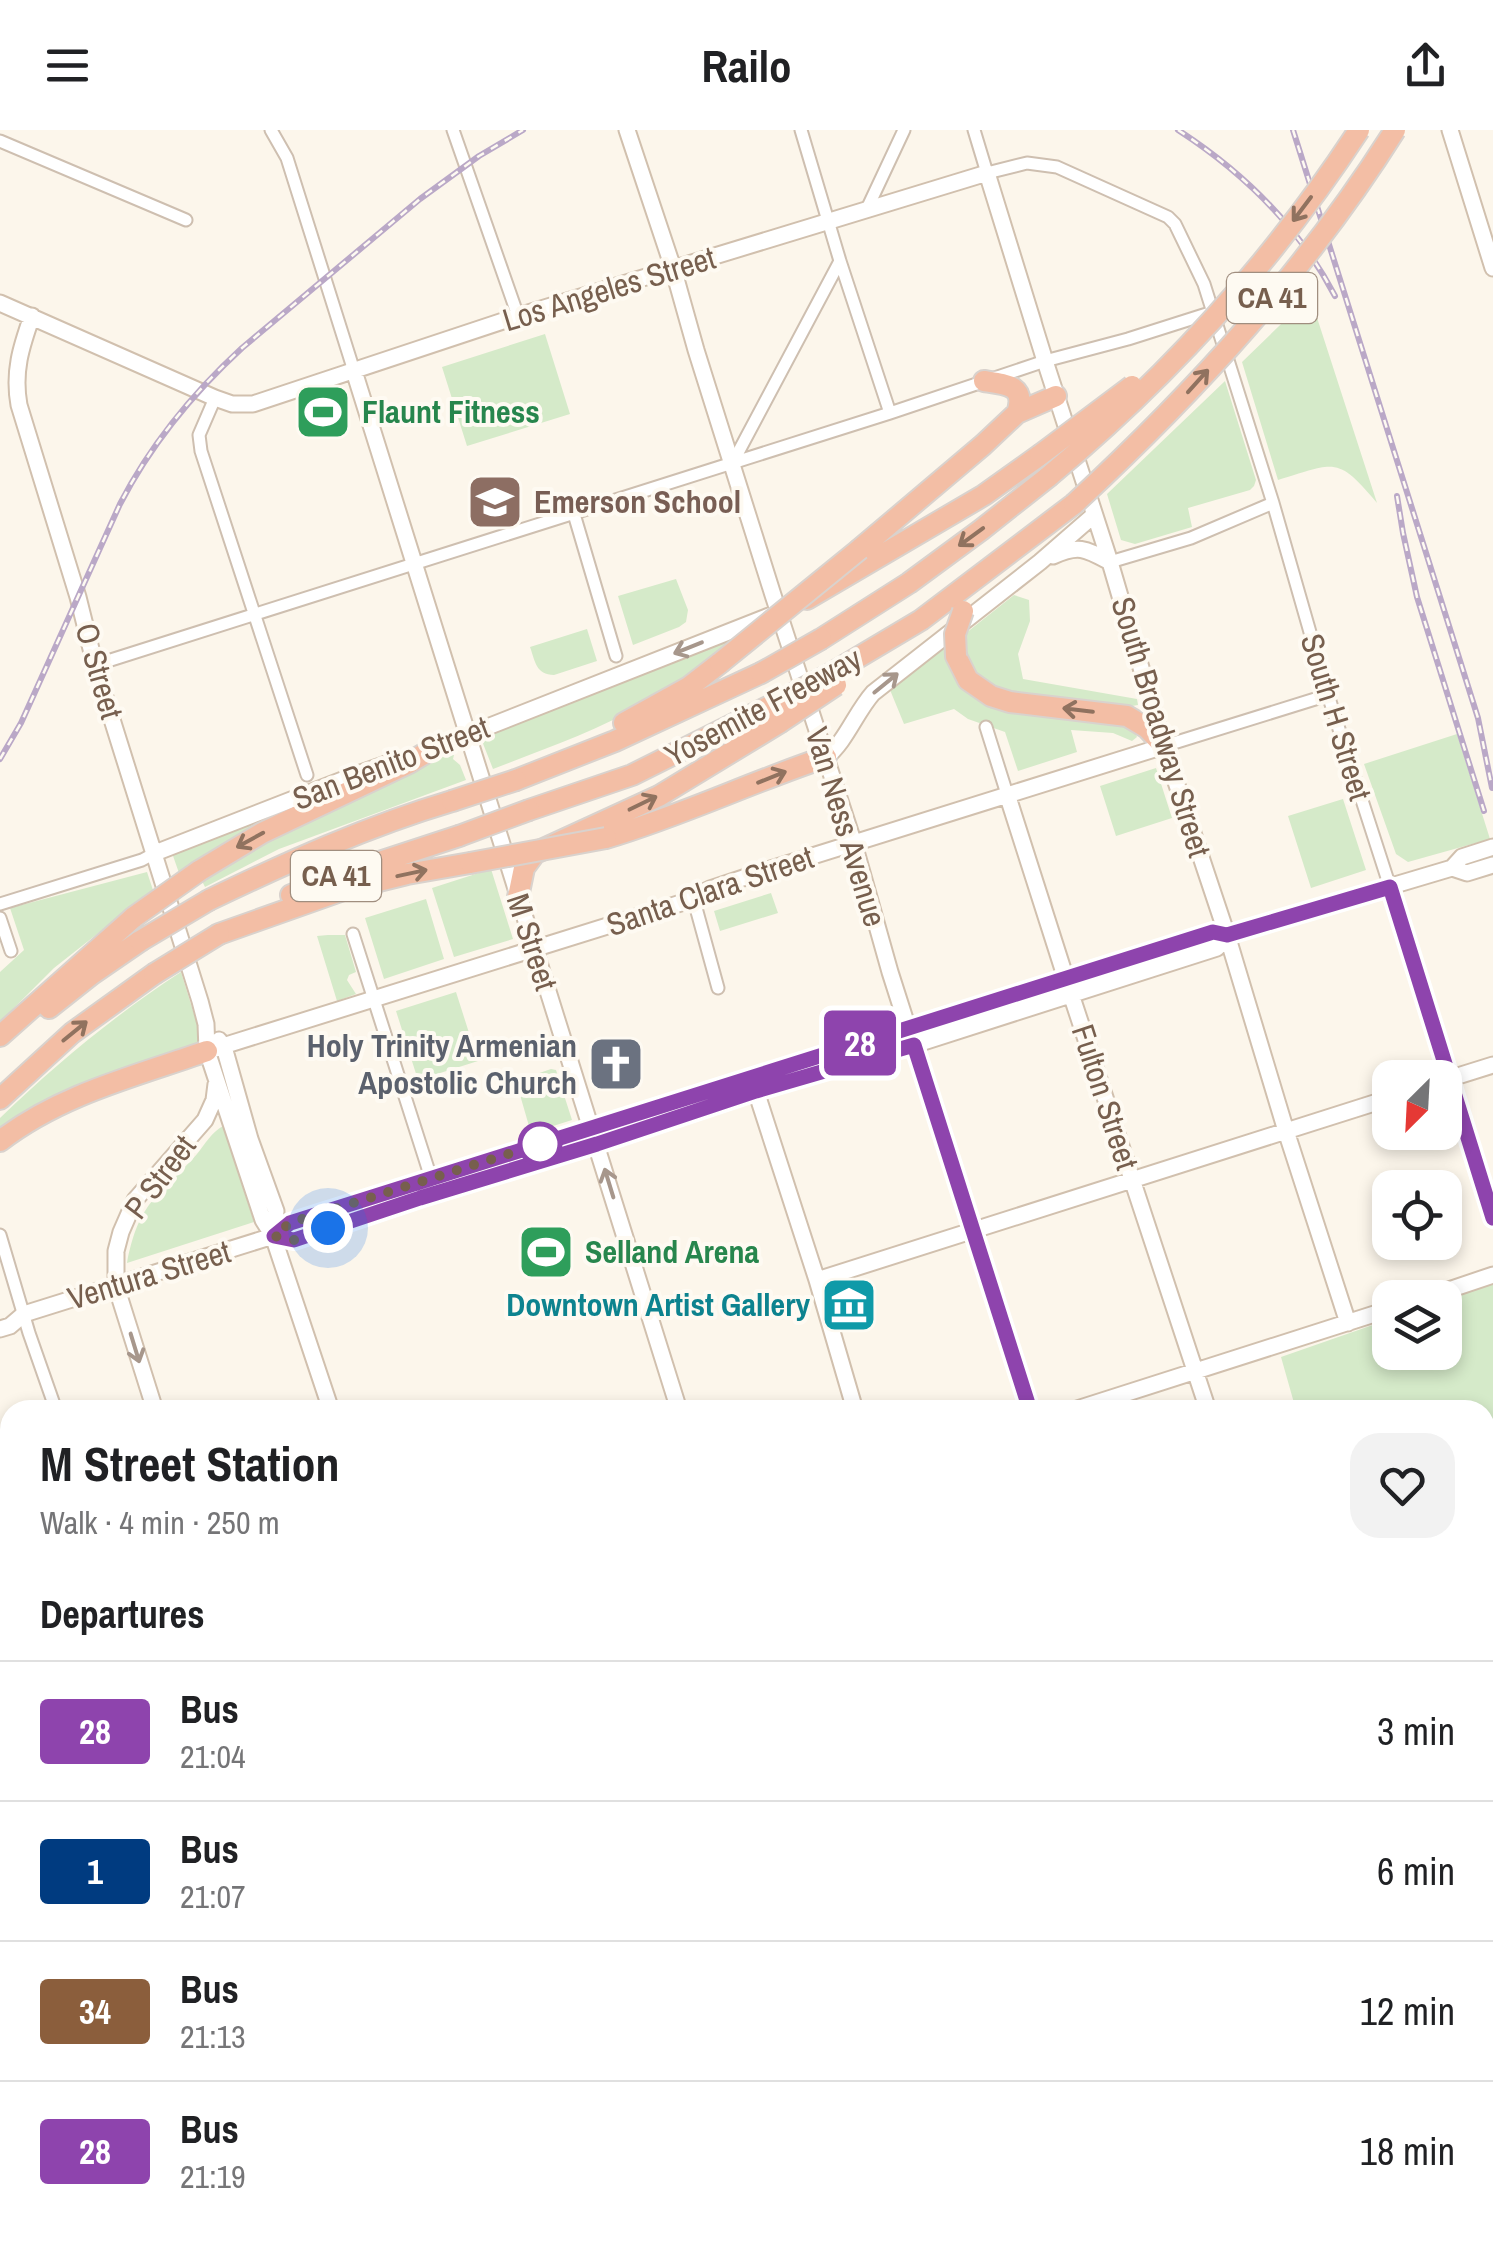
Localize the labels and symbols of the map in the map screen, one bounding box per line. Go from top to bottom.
one-way arrow [1292,195,1313,222]
street label: Los Angeles Street [497,236,720,341]
road number: CA 41 [1227,273,1317,323]
one-way arrow [1187,369,1210,394]
sports icon: Flaunt Fitness [293,382,353,442]
place label: Flaunt Fitness [362,390,540,433]
school or university icon: Emerson School [465,472,525,532]
place label: Emerson School [534,480,741,523]
one-way arrow [958,527,985,548]
street label: South Broadway Street [1101,592,1221,862]
street label: O Street [65,618,134,724]
street label: South H Street [1291,628,1382,805]
street label: Yosemite Freeway [657,637,869,776]
one-way arrow [673,641,703,659]
one-way arrow [872,673,899,694]
one-way arrow [1062,700,1094,719]
street label: San Benito Street [286,705,495,820]
street label: Van Ness Avenue [796,722,897,932]
one-way arrow [756,767,787,785]
one-way arrow [627,793,657,812]
one-way arrow [236,830,266,850]
street label: Santa Clara Street [601,835,819,946]
road number: CA 41 [291,851,381,901]
one-way arrow [395,863,427,882]
street label: M Street [497,888,568,996]
line badge: 28 [815,1010,905,1076]
street label: Fulton Street [1062,1019,1149,1175]
one-way arrow [62,1020,88,1042]
place label: Holy Trinity Armenian Apostolic Church [307,1024,577,1104]
church icon: Holy Trinity Armenian Apostolic Church [586,1034,646,1094]
north arrow [1372,1060,1462,1150]
unlabelled marker [519,1123,561,1165]
street label: P Street [114,1126,205,1227]
one-way arrow [599,1168,617,1199]
your location [303,1203,353,1253]
sports icon: Selland Arena [516,1222,576,1282]
street label: Ventura Street [62,1229,235,1320]
place label: Selland Arena [585,1230,759,1273]
museum icon: Downtown Artist Gallery [819,1275,879,1335]
place label: Downtown Artist Gallery [506,1283,810,1326]
one-way arrow [128,1332,146,1363]

